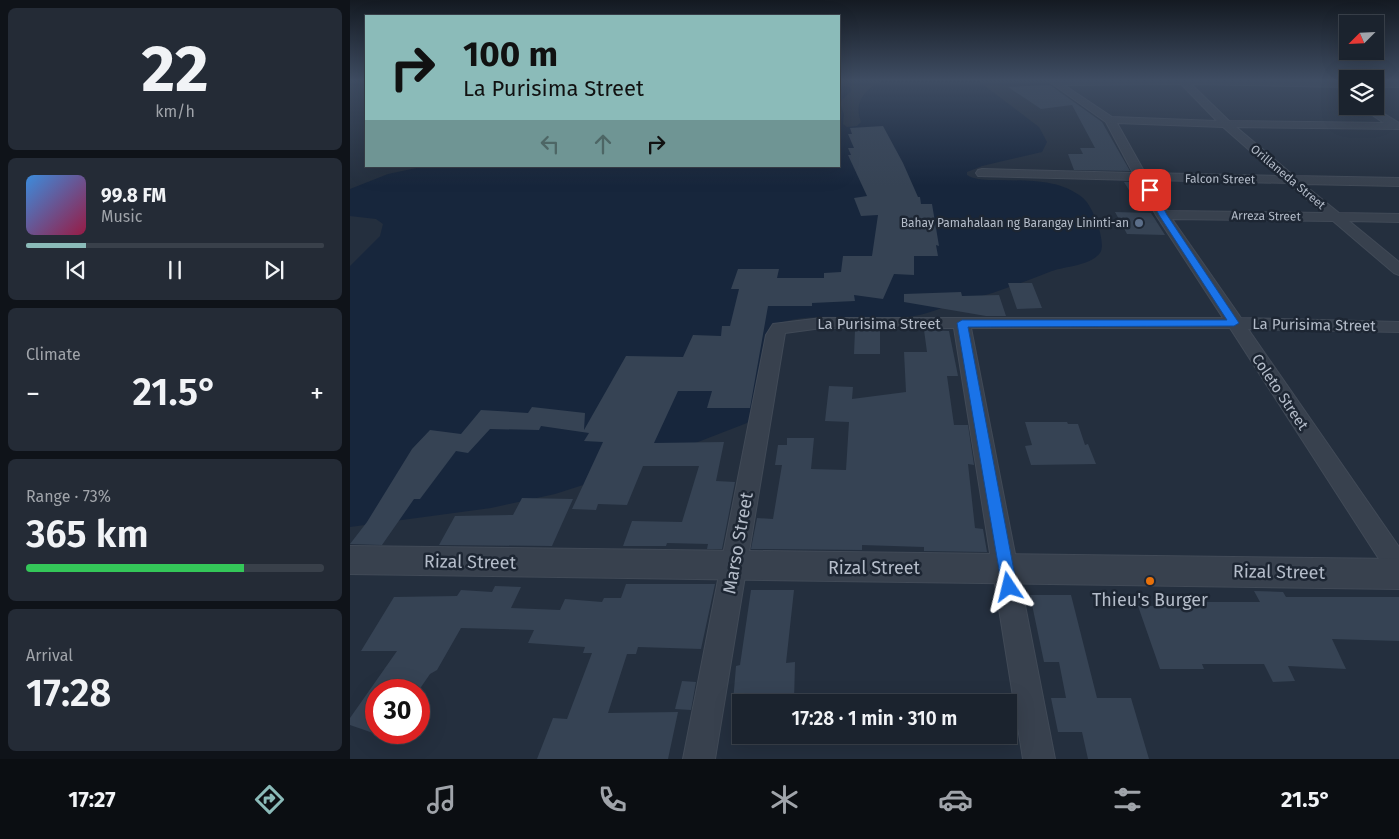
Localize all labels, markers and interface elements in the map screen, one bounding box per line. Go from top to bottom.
north arrow [1339,15,1384,60]
map controls [1339,15,1384,115]
text: 22 [141,30,209,108]
text: 100 m [463,33,558,75]
icon: right [380,35,445,100]
button: layers [1339,70,1384,115]
text: La Purisima Street [463,75,644,102]
text: km/h [155,102,195,121]
icon: left [536,130,564,158]
icon: ahead [589,130,617,158]
icon: right [642,130,670,158]
street label: Orillaneda Street [1248,142,1329,213]
pin [1129,169,1171,211]
street label: Falcon Street [1185,171,1256,187]
icon: arrive [1136,176,1164,204]
text: 99.8 FM [101,184,166,207]
text: Music [101,207,142,226]
street label: Arreza Street [1231,208,1302,224]
place label: Bahay Pamahalaan ng Barangay Lininti-an [901,216,1129,230]
marker: Bahay Pamahalaan ng Barangay Lininti-an [1133,217,1145,229]
icon: previous [62,256,90,284]
icon: pause [161,256,189,284]
icon: next [260,256,288,284]
street label: La Purisima Street [817,315,941,333]
street label: La Purisima Street [1252,315,1376,335]
text: Climate [26,345,81,364]
street label: Coleto Street [1248,350,1312,434]
text: 21.5° [133,369,217,415]
text: − [26,377,40,410]
text: + [310,377,324,410]
text: Range · 73% [26,487,111,506]
street label: Marso Street [718,490,758,596]
text: 365 km [26,511,149,557]
street label: Rizal Street [424,550,517,574]
street label: Rizal Street [828,557,921,579]
position arrow [982,560,1034,612]
street label: Rizal Street [1233,560,1326,584]
marker: Thieu's Burger [1144,575,1156,587]
place label: Thieu's Burger [1092,589,1208,611]
text: Arrival [26,646,73,665]
text: 17:28 [26,670,111,716]
speed limit sign: 30 [365,679,430,744]
text: 17:28 · 1 min · 310 m [792,707,957,730]
icon: directions [252,782,287,817]
icon: music [424,782,459,817]
icon: phone [595,782,630,817]
icon: climate [767,782,802,817]
icon: car [938,782,973,817]
icon: filters [1110,782,1145,817]
text: 17:27 [68,786,115,813]
text: 21.5° [1281,786,1331,813]

